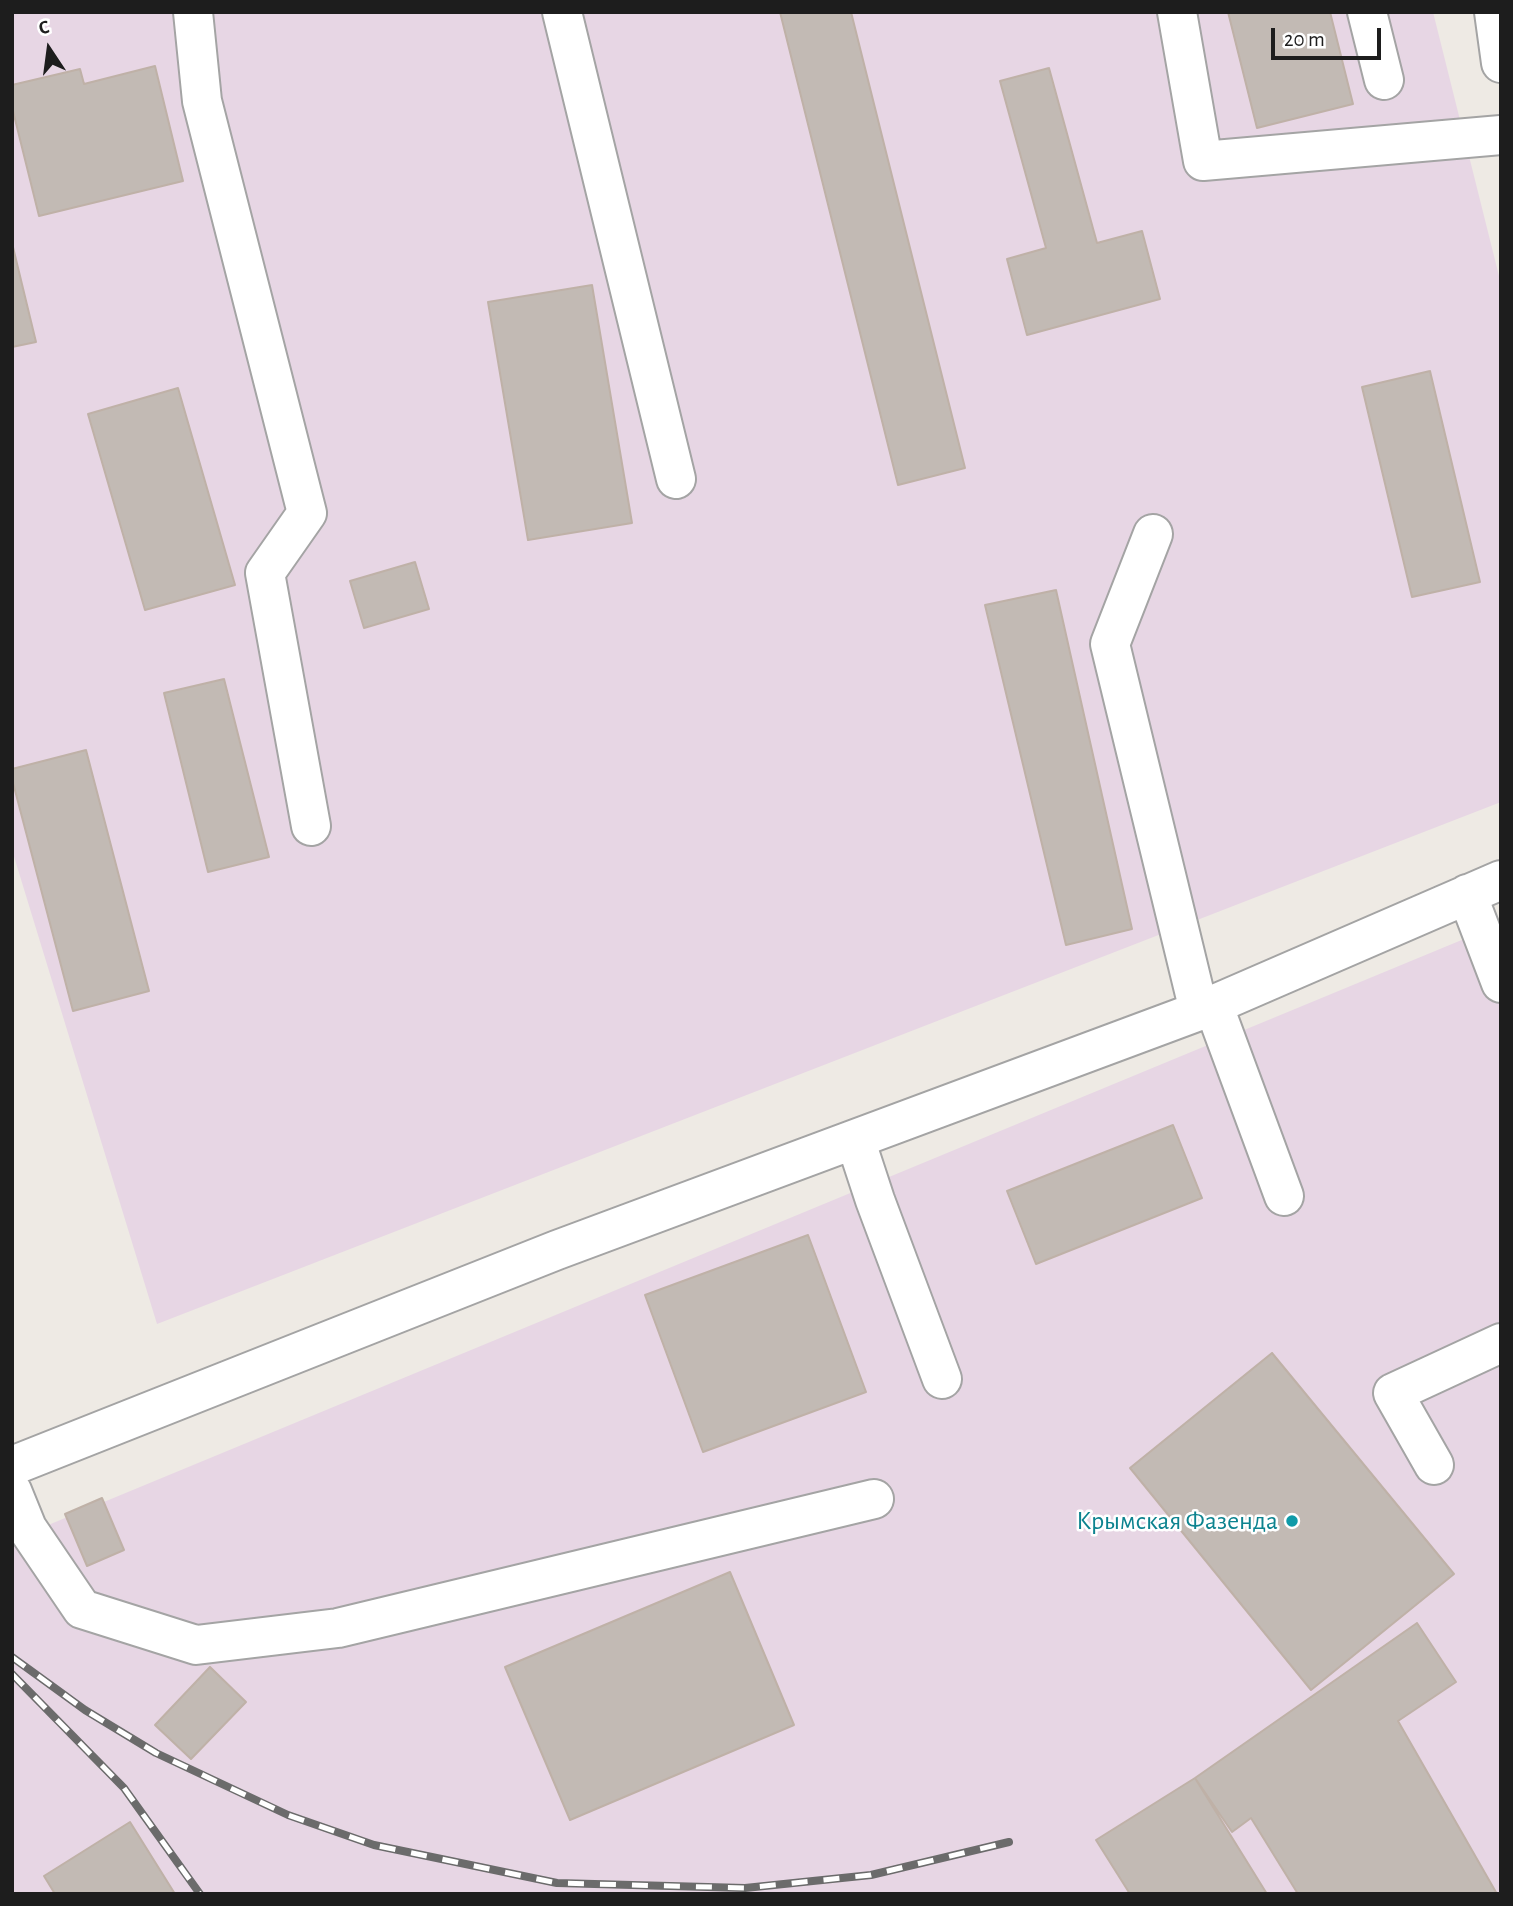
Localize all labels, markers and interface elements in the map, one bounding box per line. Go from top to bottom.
north arrow [14,14,84,84]
scale bar [1275,14,1385,58]
text: С [37,18,51,38]
text: 20 m [1284,29,1325,50]
place label: Крымская Фазенда [1076,1505,1278,1537]
marker: Крымская Фазенда [1284,1513,1300,1529]

